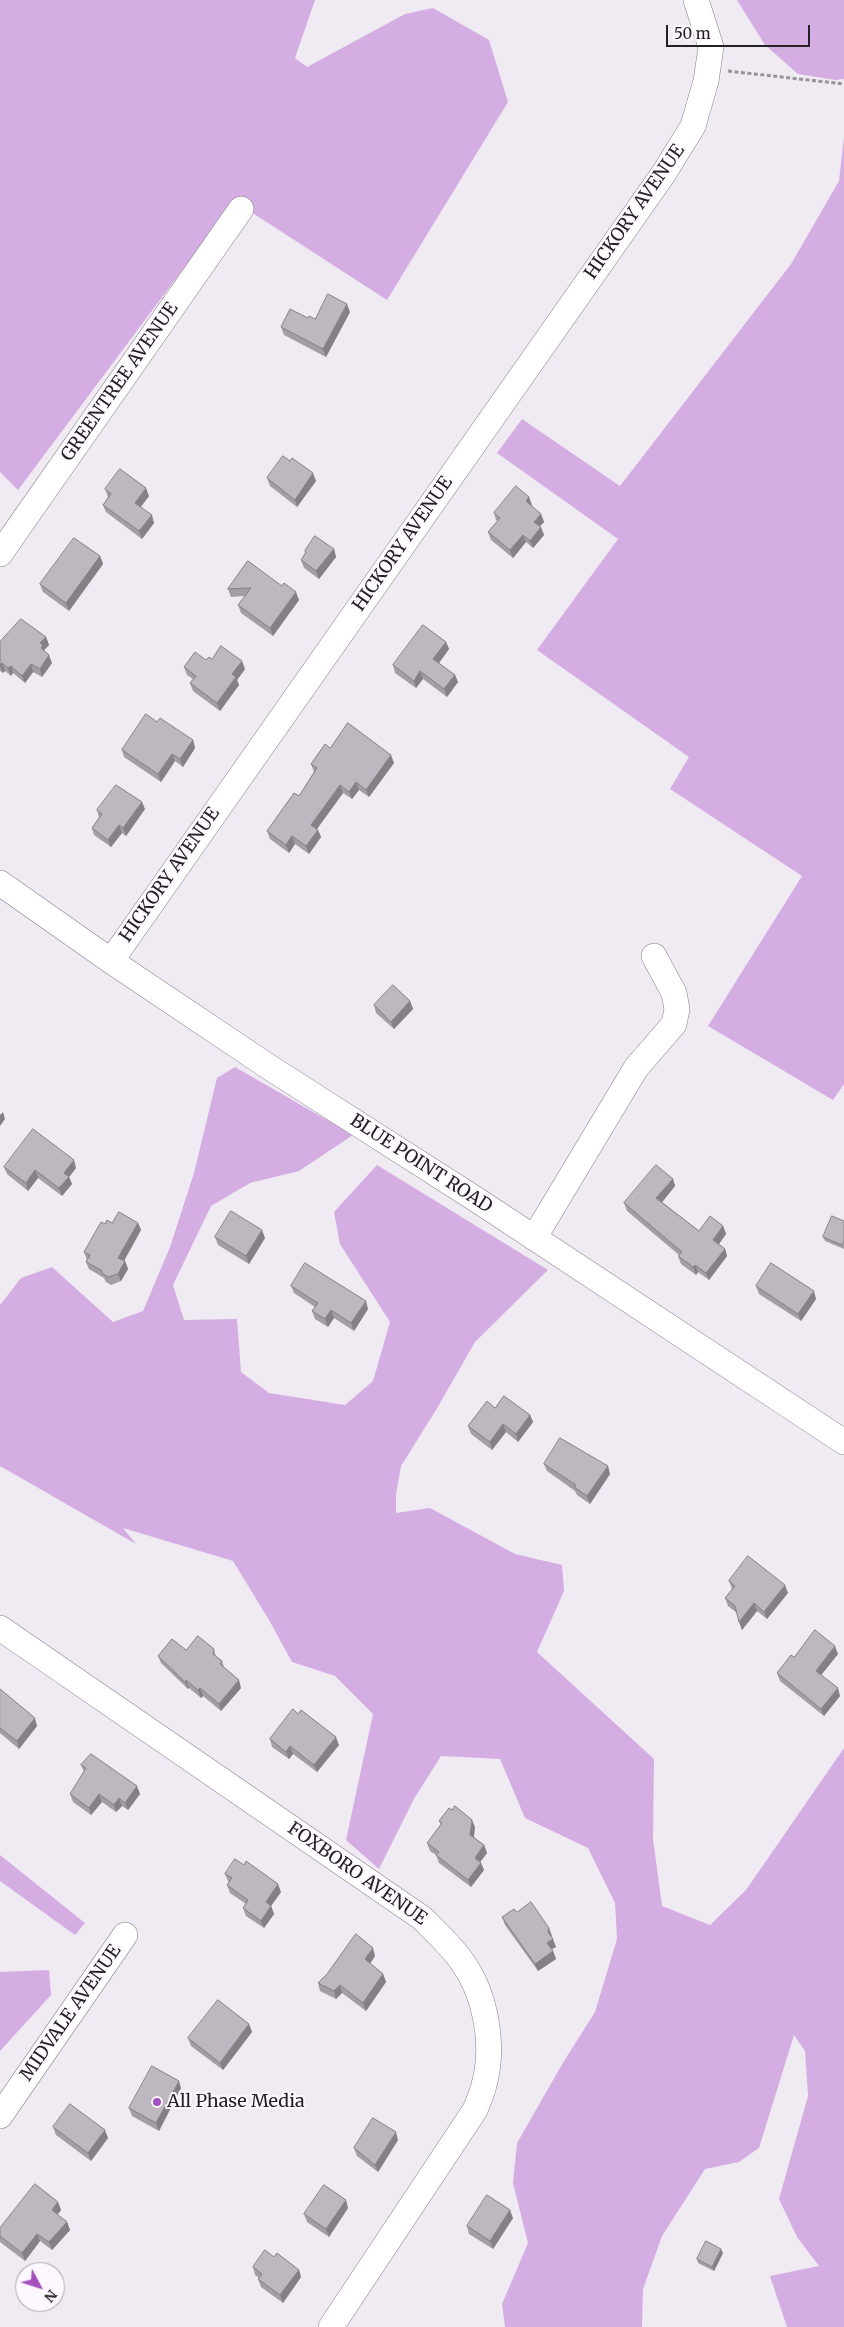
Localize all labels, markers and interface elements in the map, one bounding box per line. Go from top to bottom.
scale bar [669,15,813,47]
text: 50 m [674,24,711,43]
street label: HICKORY AVENUE [580,141,690,283]
street label: GREENTREE AVENUE [57,299,183,465]
street label: HICKORY AVENUE [348,473,458,615]
street label: HICKORY AVENUE [115,804,225,946]
street label: BLUE POINT ROAD [346,1110,496,1218]
street label: FOXBORO AVENUE [283,1818,431,1930]
street label: MIDVALE AVENUE [16,1941,126,2085]
place label: All Phase Media [167,2091,305,2113]
marker: All Phase Media [151,2096,163,2108]
north arrow [15,2262,65,2312]
text: N [40,2286,61,2306]

